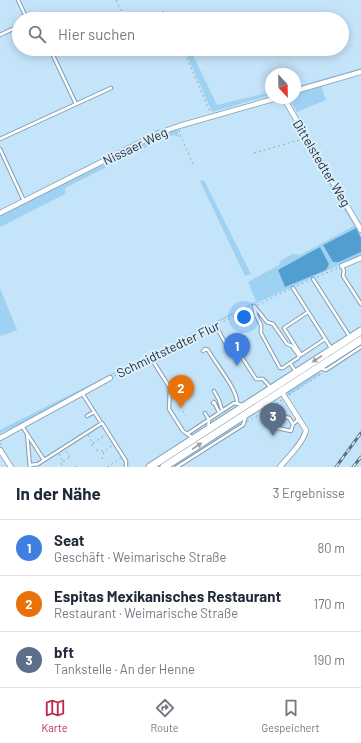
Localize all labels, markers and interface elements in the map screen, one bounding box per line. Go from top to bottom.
search box [12,12,349,56]
icon: search [26,23,48,45]
text: Hier suchen [58,25,135,43]
north arrow [265,68,301,104]
street label: Dittelstedter Weg [290,117,354,209]
street label: Nissaer Weg [100,123,170,169]
your location [234,307,254,327]
street label: Schmidtstedter Flur [114,317,222,381]
pin: 1 [224,333,250,366]
one-way arrow [311,355,322,363]
pin: 2 [168,375,194,408]
pin: 3 [260,403,286,436]
one-way arrow [192,442,202,450]
text: In der Nähe [16,483,101,503]
text: 3 Ergebnisse [273,485,345,501]
text: Seat [54,531,85,549]
text: 1 [27,540,31,556]
text: 80 m [318,540,345,556]
text: Geschäft · Weimarische Straße [54,549,226,565]
text: Espitas Mexikanisches Restaurant [54,587,281,605]
text: 2 [25,596,33,612]
text: 170 m [314,596,345,612]
text: Restaurant · Weimarische Straße [54,605,238,621]
text: bft [54,643,74,661]
text: 3 [25,652,33,668]
text: 190 m [313,652,345,668]
text: Tankstelle · An der Henne [54,661,195,677]
tab: Karte [41,697,68,734]
tab: Route [150,697,179,734]
tab: Gespeichert [262,697,320,734]

